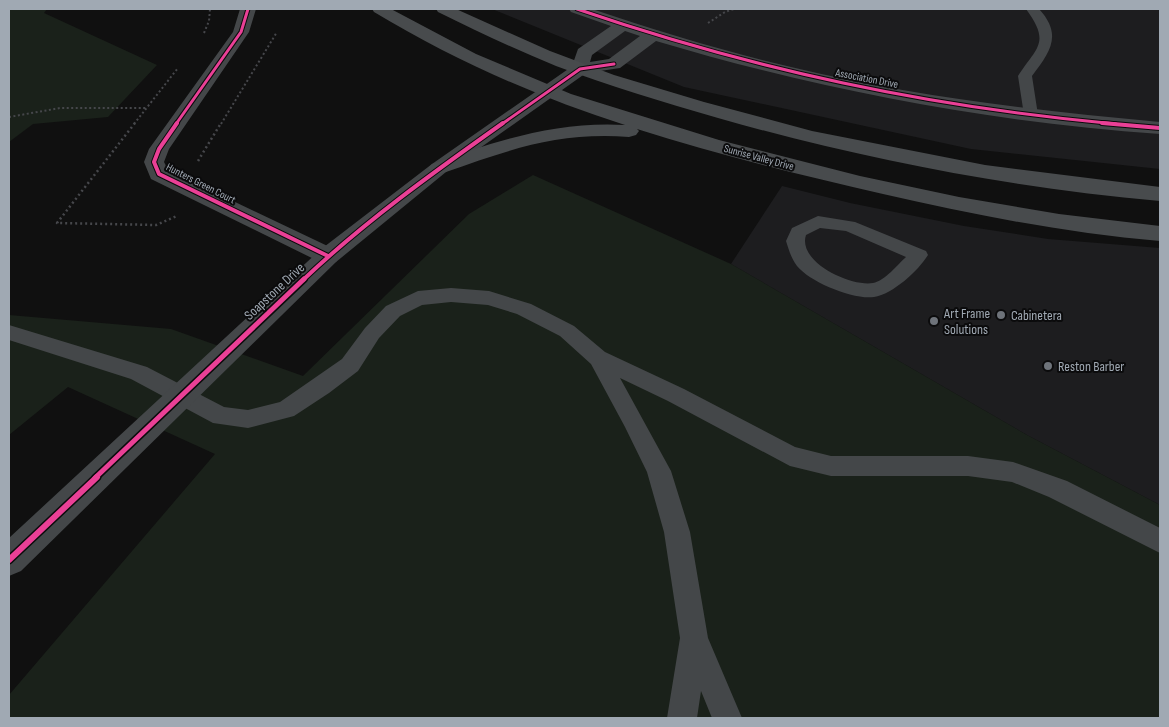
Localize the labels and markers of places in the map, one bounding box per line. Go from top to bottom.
place label: Art Frame Solutions [943,305,990,338]
place label: Cabinetera [1011,307,1062,324]
marker: Cabinetera [995,309,1007,321]
marker: Art Frame Solutions [928,315,940,327]
place label: Reston Barber [1058,358,1124,375]
marker: Reston Barber [1042,360,1054,372]

